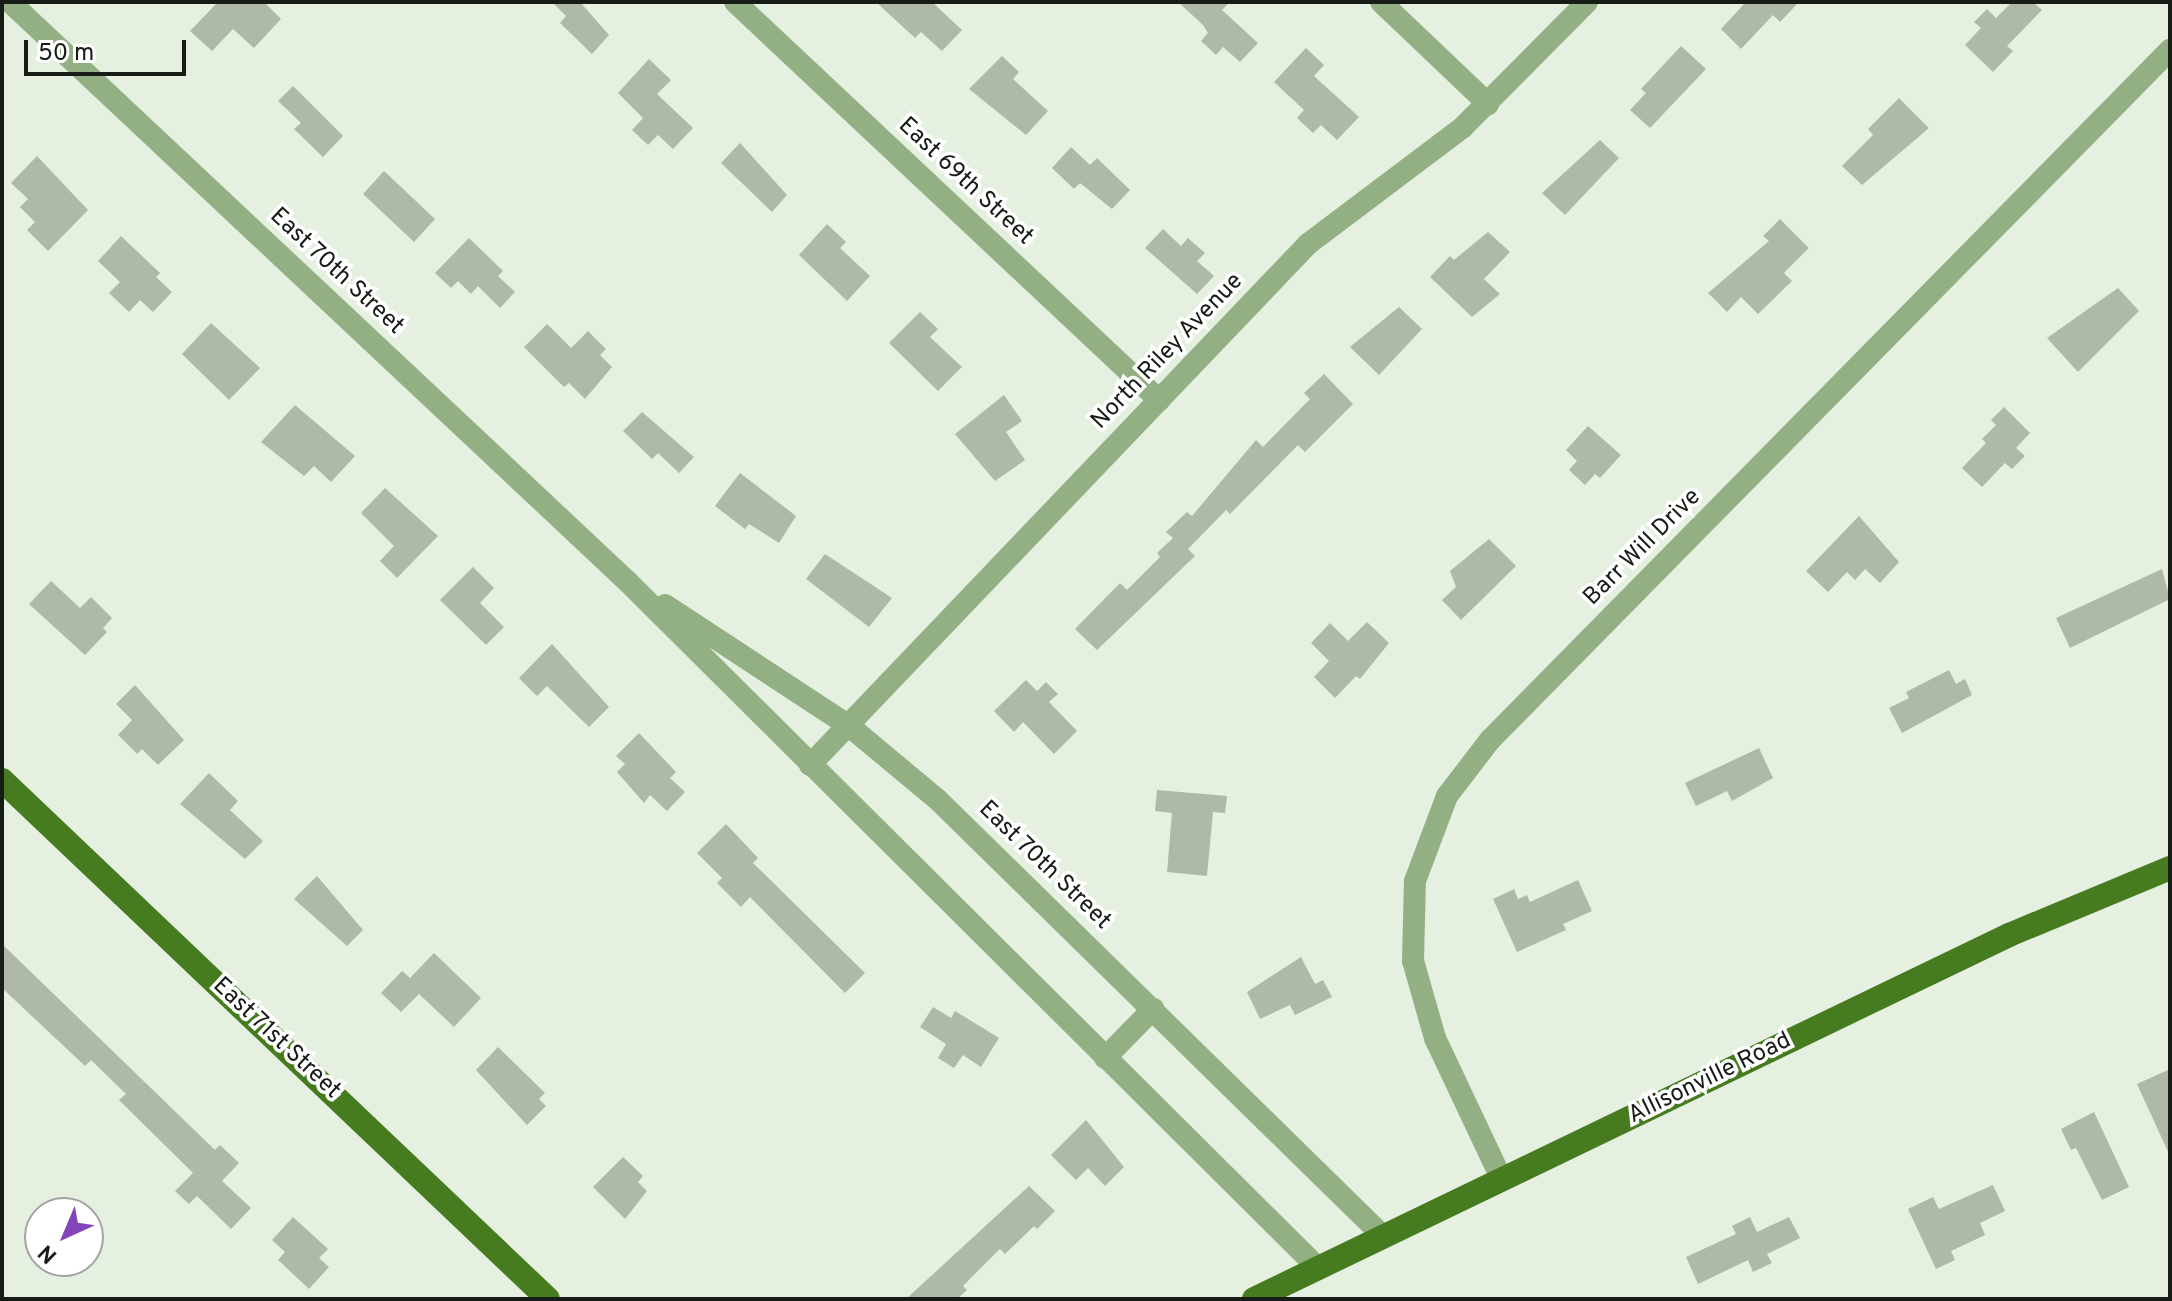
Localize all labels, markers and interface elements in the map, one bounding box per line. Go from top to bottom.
scale bar [28,24,190,74]
text: 50 m [38,39,94,69]
street label: East 69th Street [891,112,1039,252]
street label: East 70th Street [263,202,409,342]
street label: North Riley Avenue [1086,268,1250,436]
street label: Barr Will Drive [1578,483,1708,613]
street label: East 70th Street [972,795,1116,937]
street label: East 71st Street [206,972,346,1106]
street label: Allisonville Road [1624,1027,1796,1131]
north arrow [24,1197,104,1277]
text: N [33,1238,63,1268]

